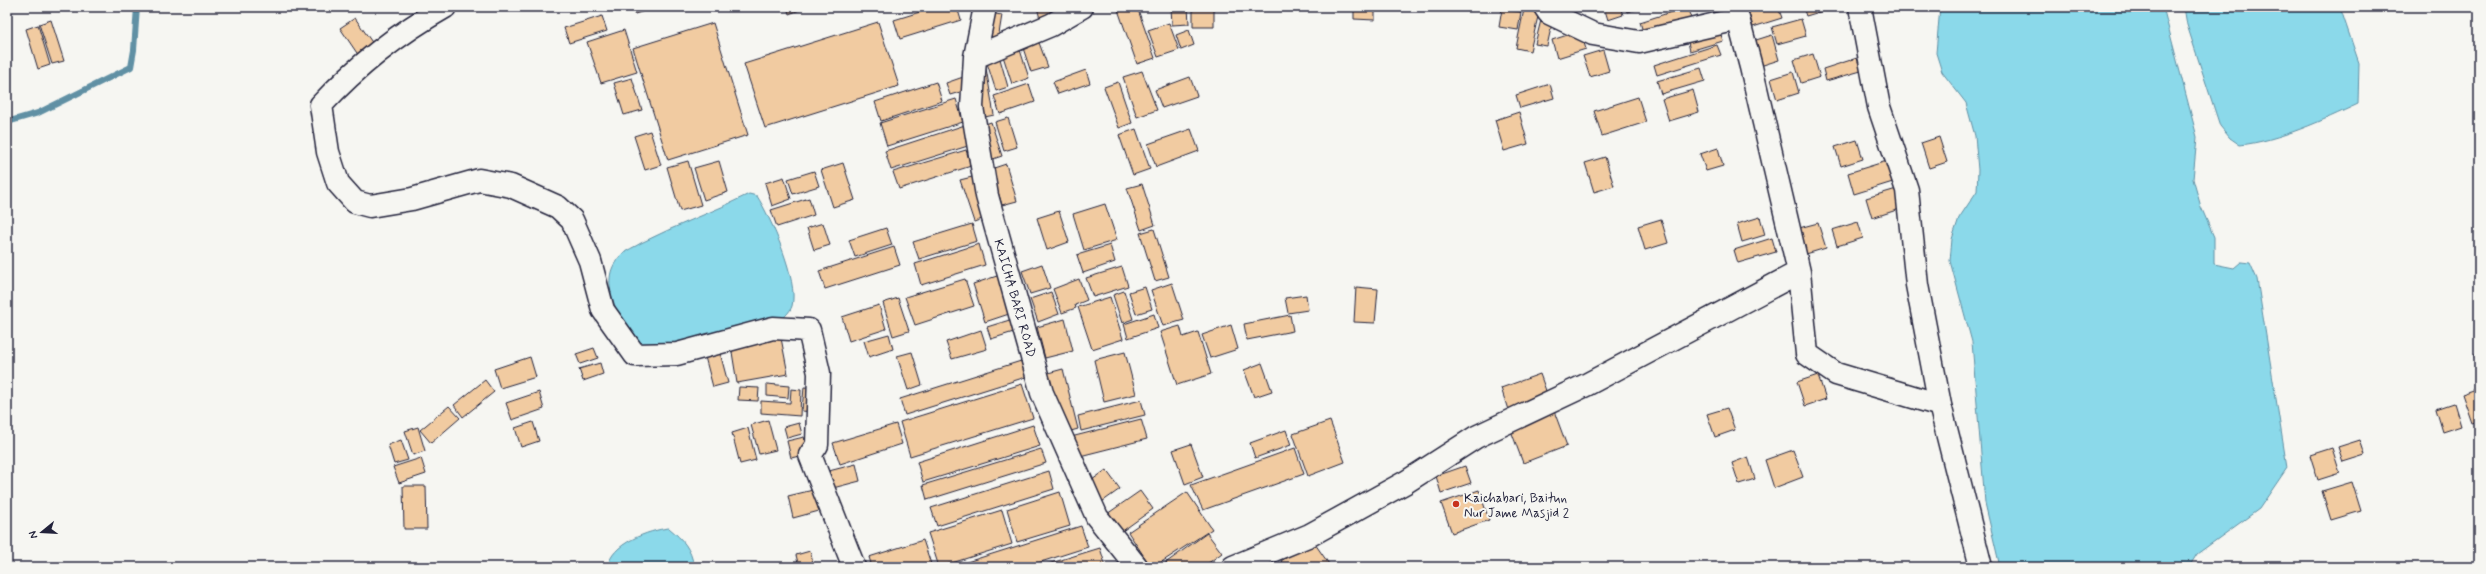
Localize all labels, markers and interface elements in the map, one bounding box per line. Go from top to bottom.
street label: KAICHA BARI ROAD [990,237,1040,360]
place label: Kaichabari, Baitun Nur Jame Masjid 2 [1464,490,1570,522]
marker: Kaichabari, Baitun Nur Jame Masjid 2 [1451,499,1461,509]
north arrow [22,512,62,552]
text: N [26,529,41,540]

